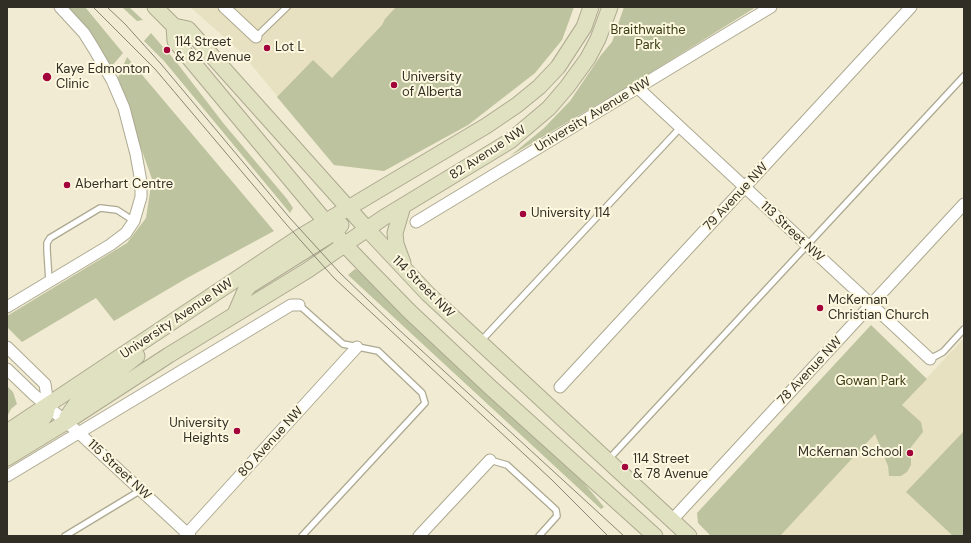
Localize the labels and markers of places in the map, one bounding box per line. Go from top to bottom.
place label: 114 Street & 82 Avenue [175,35,251,66]
place label: Lot L [275,40,304,56]
marker: Lot L [262,43,272,53]
marker: 114 Street & 82 Avenue [162,45,172,55]
place label: Kaye Edmonton Clinic [56,62,150,93]
place label: University of Alberta [402,70,462,101]
marker: Kaye Edmonton Clinic [41,71,53,83]
marker: University of Alberta [389,80,399,90]
place label: Aberhart Centre [75,177,173,193]
marker: Aberhart Centre [62,180,72,190]
place label: University 114 [531,206,610,222]
marker: University 114 [518,209,528,219]
place label: McKernan Christian Church [828,293,929,324]
marker: McKernan Christian Church [815,303,825,313]
place label: University Heights [169,416,229,447]
marker: University Heights [232,426,242,436]
place label: McKernan School [798,445,902,461]
marker: McKernan School [905,448,915,458]
place label: 114 Street & 78 Avenue [633,452,708,483]
marker: 114 Street & 78 Avenue [620,462,630,472]

